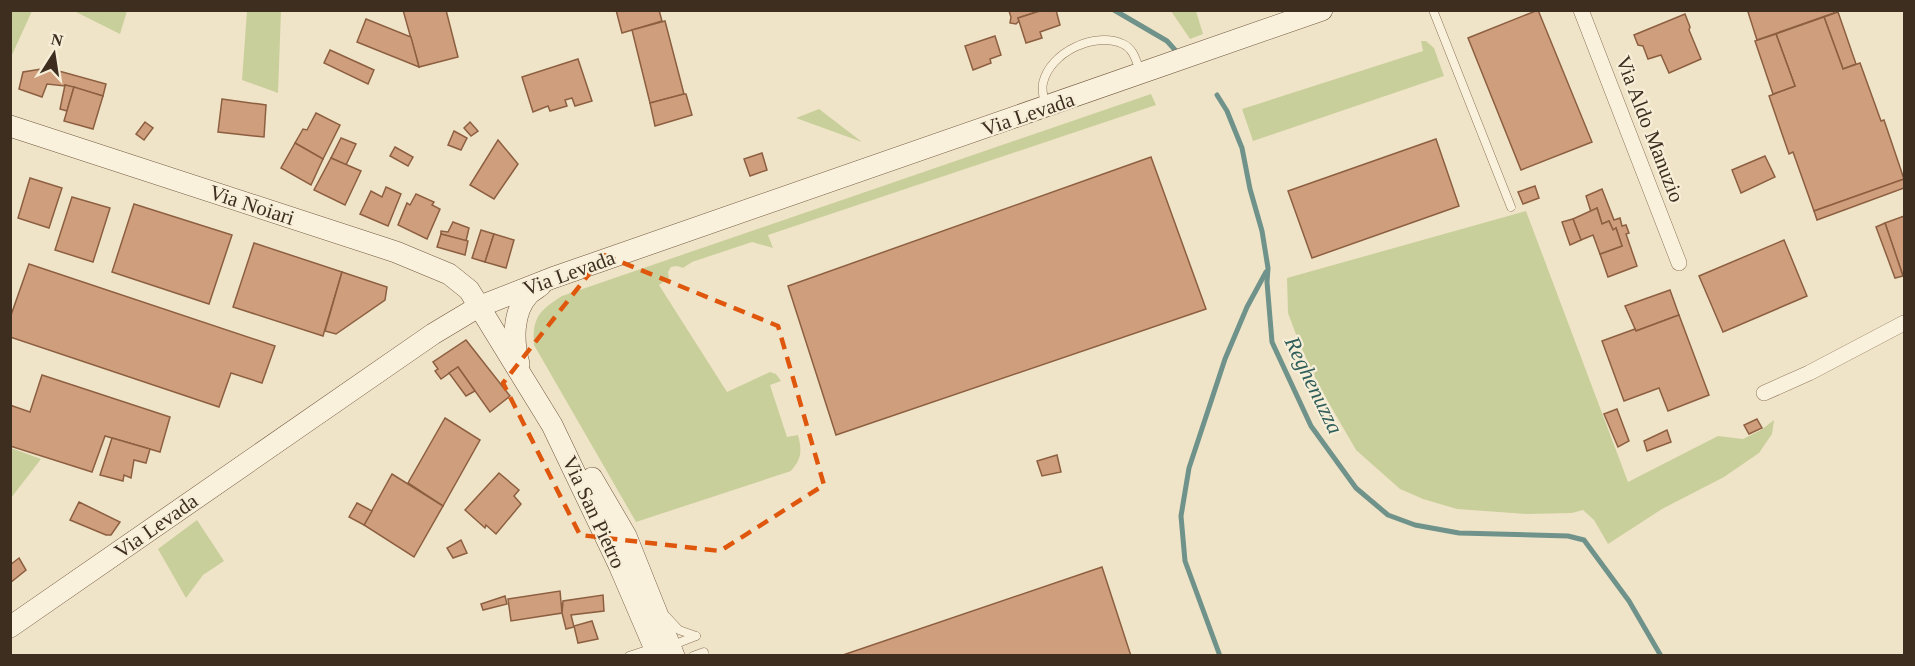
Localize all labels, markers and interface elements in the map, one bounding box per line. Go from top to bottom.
north arrow [24,24,84,84]
text: N [50,30,65,49]
street label: Via Aldo Manuzio [1611,52,1689,206]
street label: Via Levada [979,87,1078,141]
street label: Via Noiari [206,180,298,230]
street label: Via Levada [520,245,619,301]
water label: Reghenuzza [1279,331,1348,438]
street label: Via San Pietro [558,452,630,572]
street label: Via Levada [110,488,203,563]

